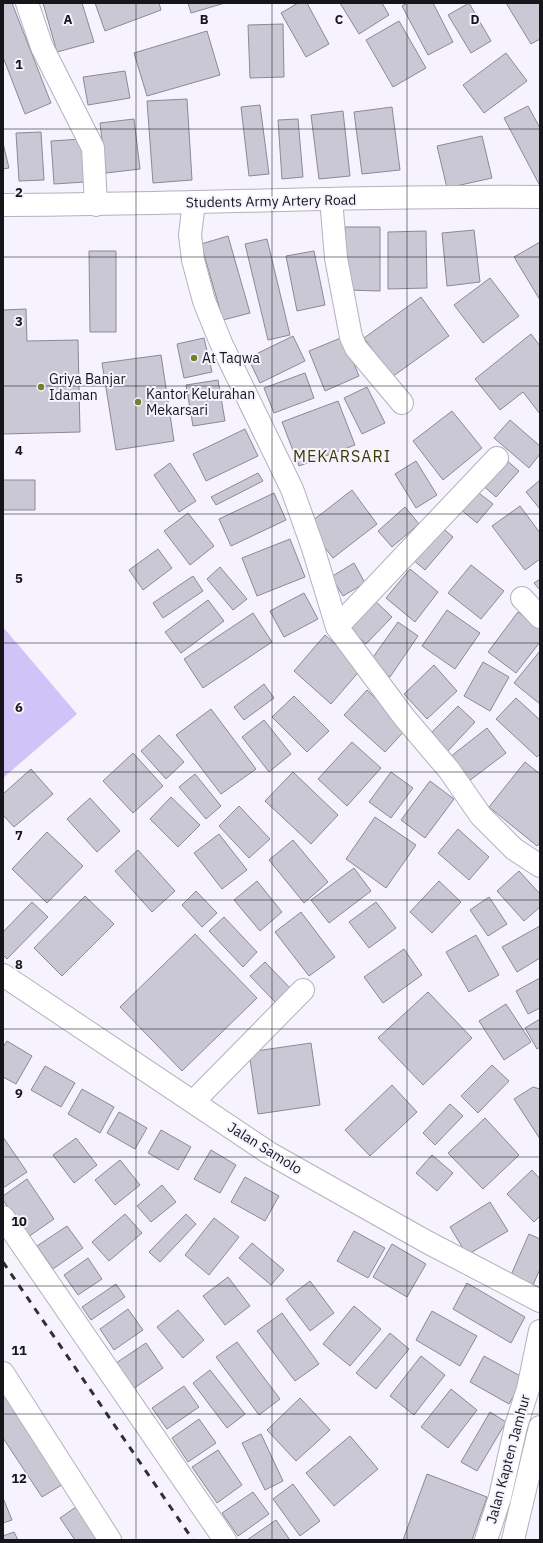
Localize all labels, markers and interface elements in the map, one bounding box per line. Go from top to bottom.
text: A [64,11,73,28]
text: B [200,11,209,28]
text: C [335,11,344,28]
text: D [470,11,480,28]
text: 1 [15,56,23,73]
text: 2 [15,184,23,201]
street label: Students Army Artery Road [185,191,357,211]
text: 3 [15,313,23,330]
place label: At Taqwa [202,349,260,367]
marker: At Taqwa [189,353,199,363]
place label: Griya Banjar Idaman [49,370,126,404]
marker: Griya Banjar Idaman [36,382,46,392]
place label: Kantor Kelurahan Mekarsari [146,385,255,419]
marker: Kantor Kelurahan Mekarsari [133,397,143,407]
text: 4 [15,442,23,459]
district label: MEKARSARI [293,446,391,466]
text: 5 [15,570,23,587]
text: 6 [15,699,23,716]
text: 7 [15,827,23,844]
text: 8 [15,956,23,973]
text: 9 [15,1085,23,1102]
street label: Jalan Samolo [224,1118,306,1178]
text: 10 [11,1213,27,1230]
text: 11 [11,1342,27,1359]
street label: Jalan Kapten Jamhur [482,1392,534,1526]
text: 12 [11,1470,27,1487]

